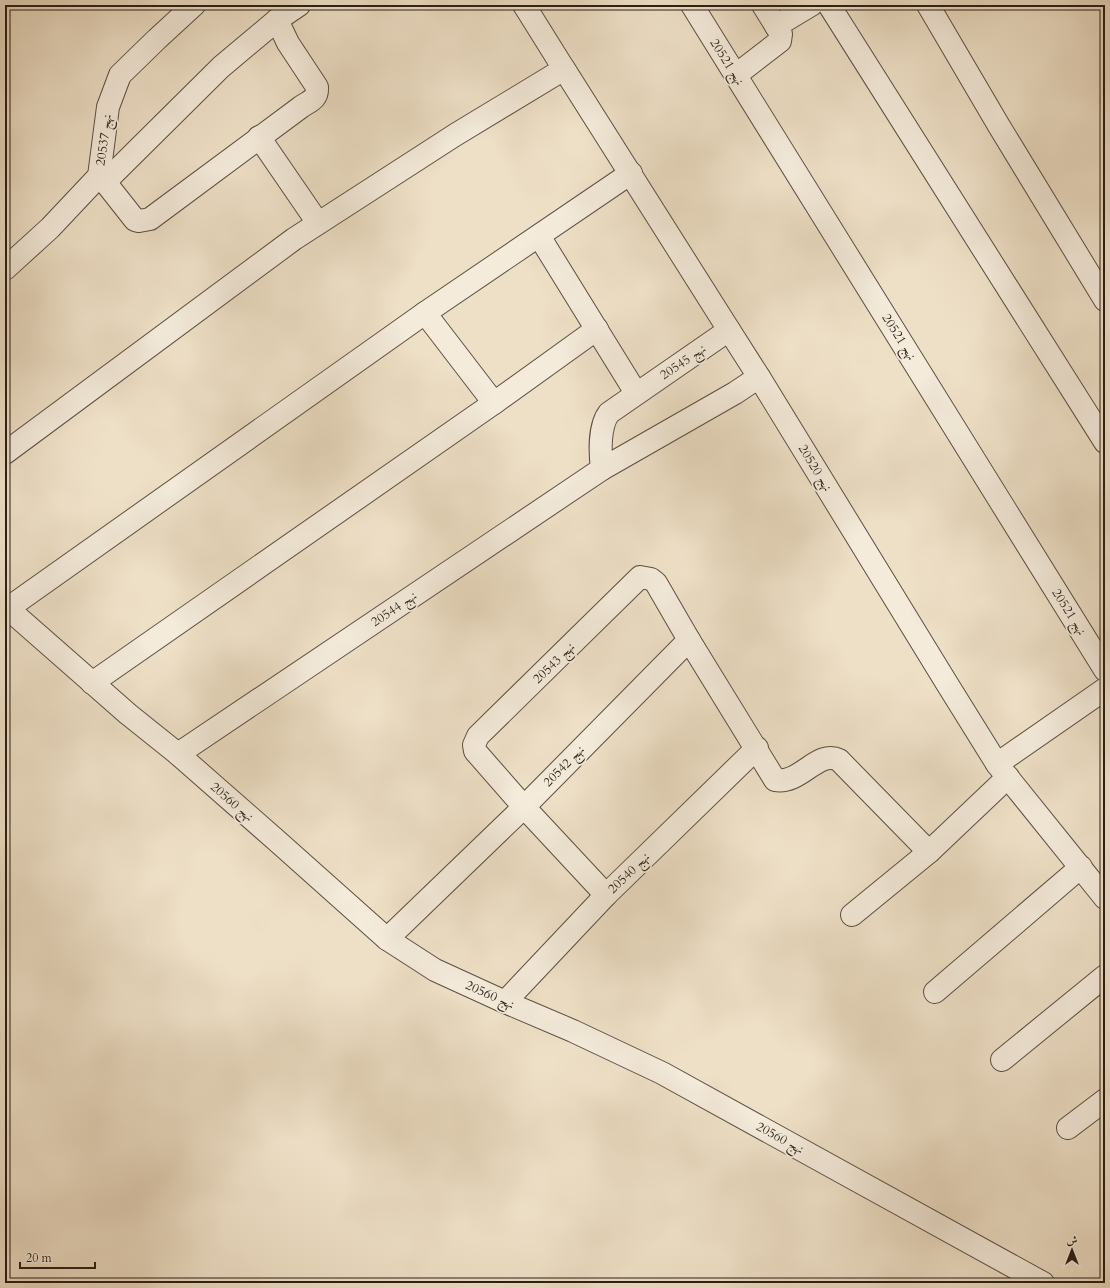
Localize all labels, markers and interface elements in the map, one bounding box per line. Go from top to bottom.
street label: نهج 20521 [704,35,748,90]
street label: نهج 20537 [91,113,119,167]
street label: نهج 20521 [876,310,920,365]
street label: نهج 20545 [656,340,711,386]
street label: نهج 20520 [792,441,836,496]
street label: نهج 20521 [1046,585,1090,640]
street label: نهج 20544 [367,587,422,633]
street label: نهج 20543 [529,638,580,689]
street label: نهج 20542 [539,741,590,792]
street label: نهج 20560 [205,778,258,827]
street label: نهج 20540 [604,848,655,899]
street label: نهج 20560 [462,976,517,1016]
street label: نهج 20560 [752,1118,807,1160]
north arrow [1052,1230,1092,1270]
text: ش [1067,1233,1078,1248]
scale bar [20,1244,95,1270]
text: 20 m [26,1250,53,1266]

